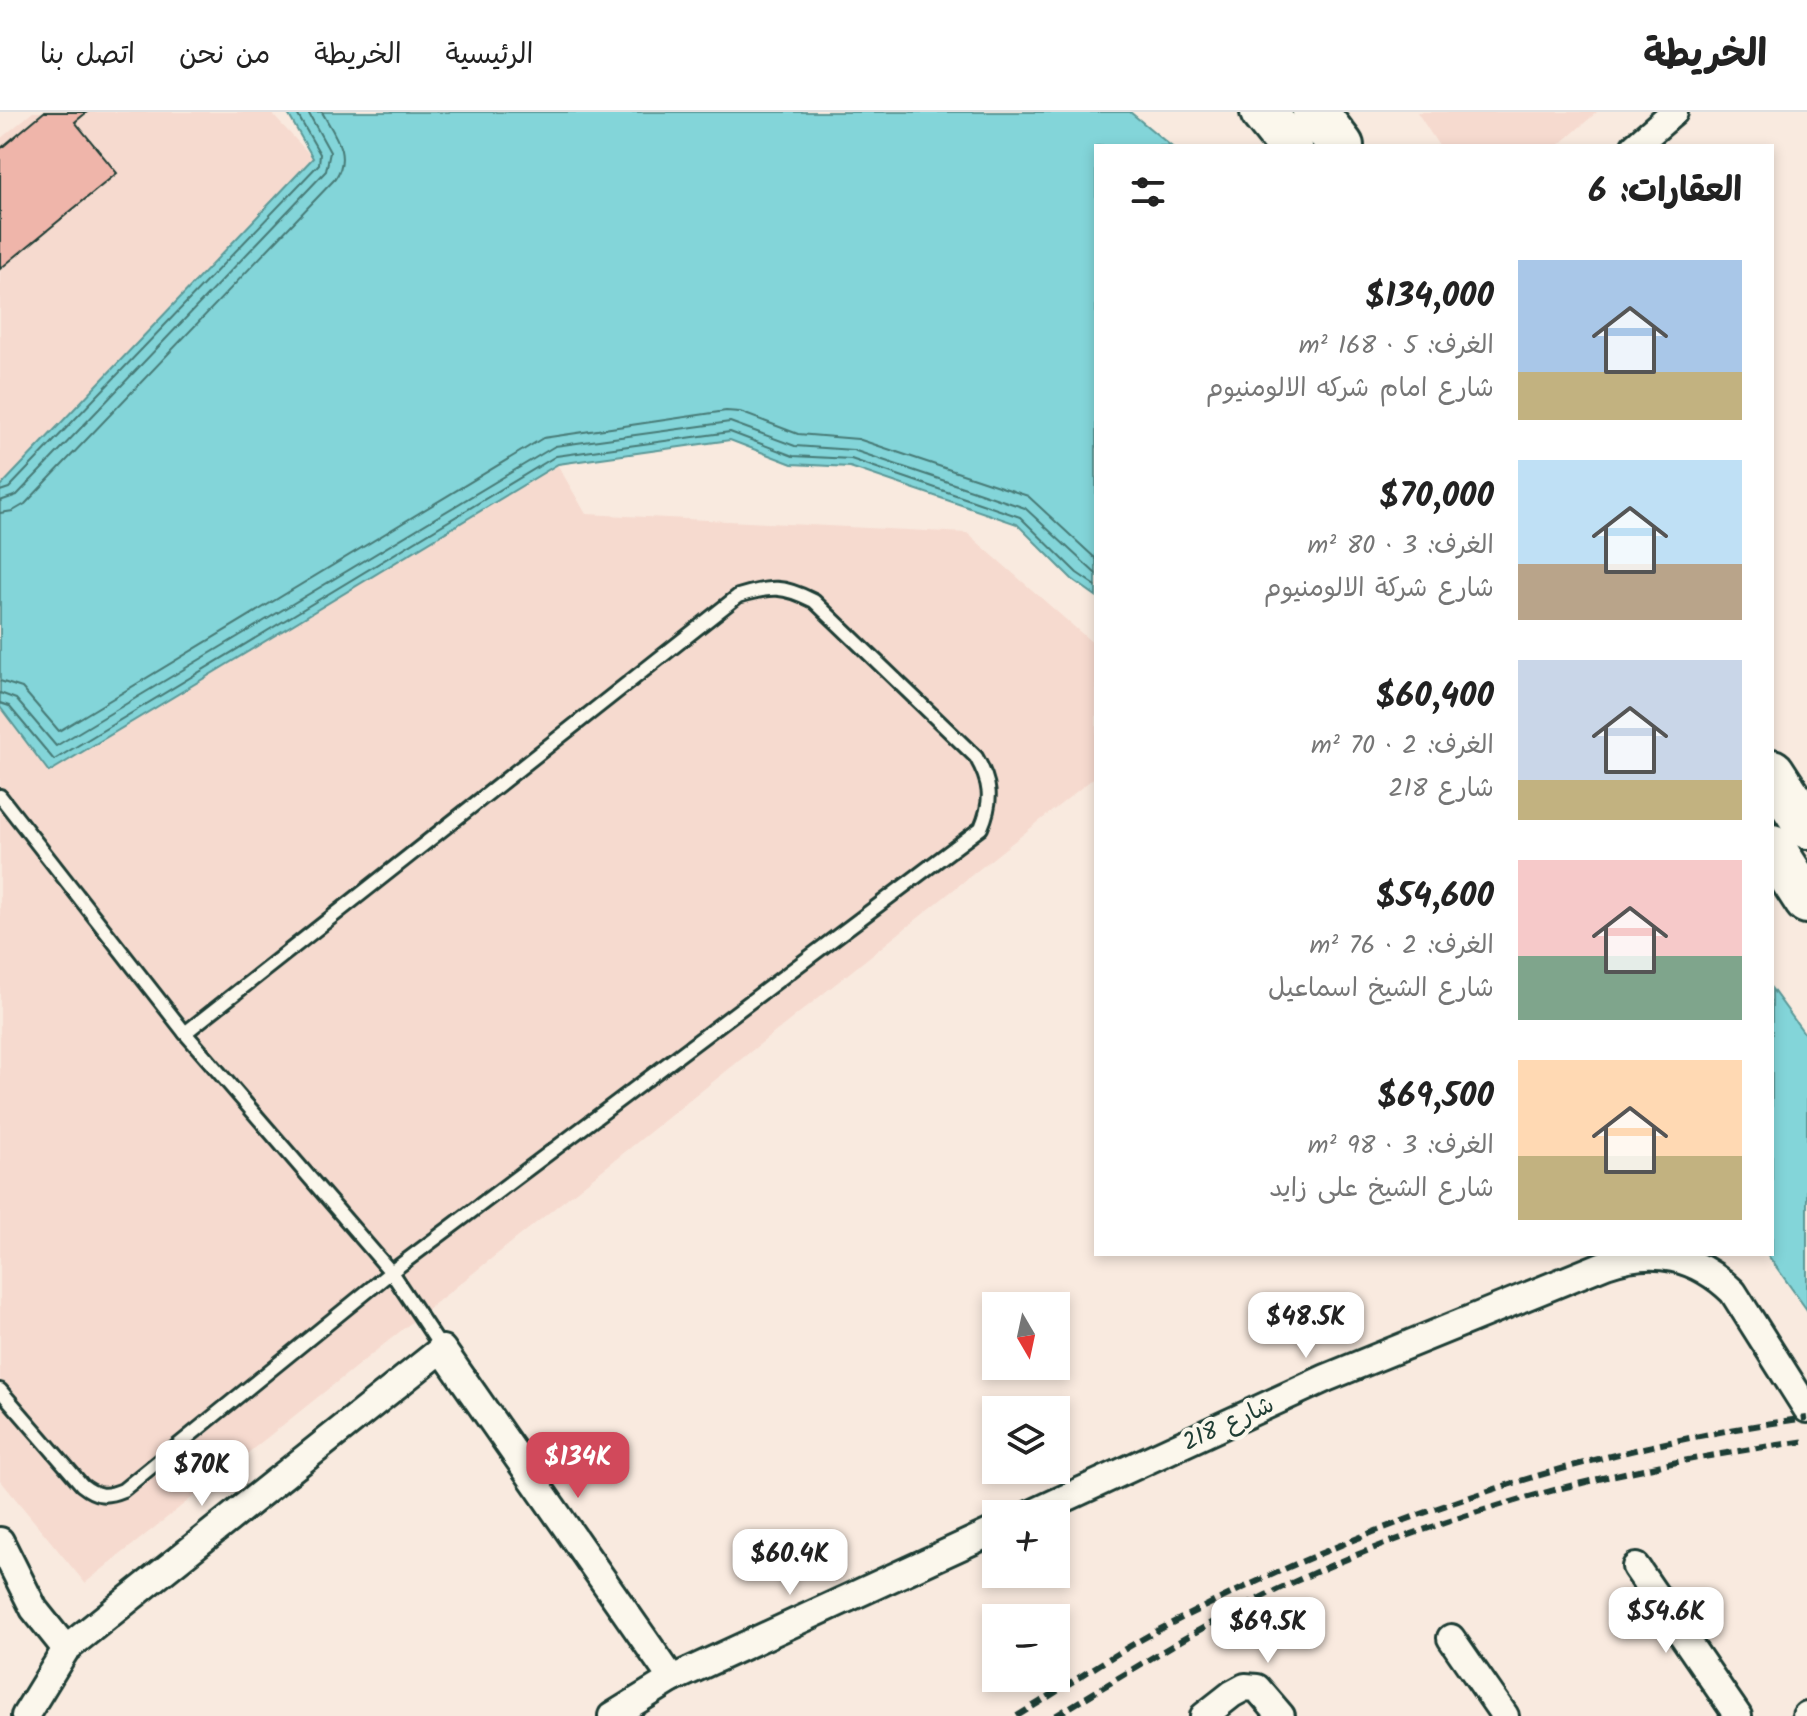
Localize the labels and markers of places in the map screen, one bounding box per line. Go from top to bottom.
pin: $48.5K [1241,1292,1371,1360]
pin: $134K [522,1432,634,1500]
pin: $70K [155,1440,249,1508]
pin: $60.4K [725,1529,855,1597]
pin: $54.6K [1601,1587,1731,1655]
pin: $69.5K [1203,1597,1333,1665]

